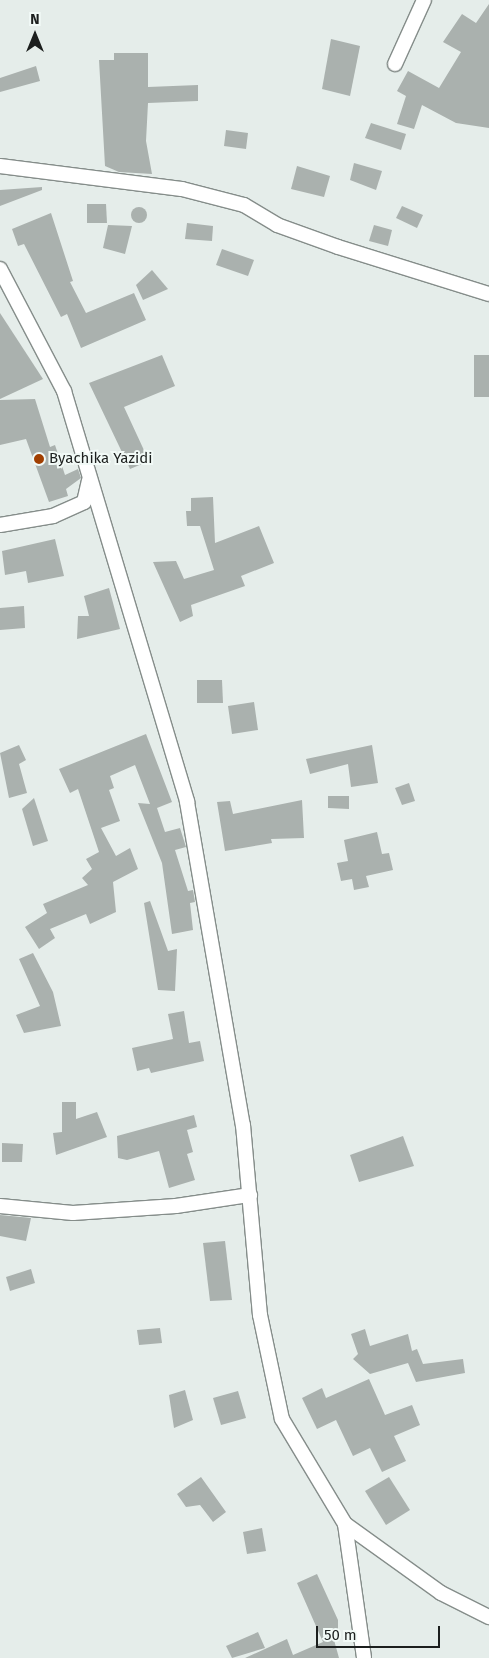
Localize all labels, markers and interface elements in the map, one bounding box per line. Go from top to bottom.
north arrow [10,10,60,60]
text: N [30,11,40,28]
place label: Byachika Yazidi [49,450,152,468]
marker: Byachika Yazidi [33,453,45,465]
scale bar [319,1616,443,1648]
text: 50 m [324,1626,357,1644]

